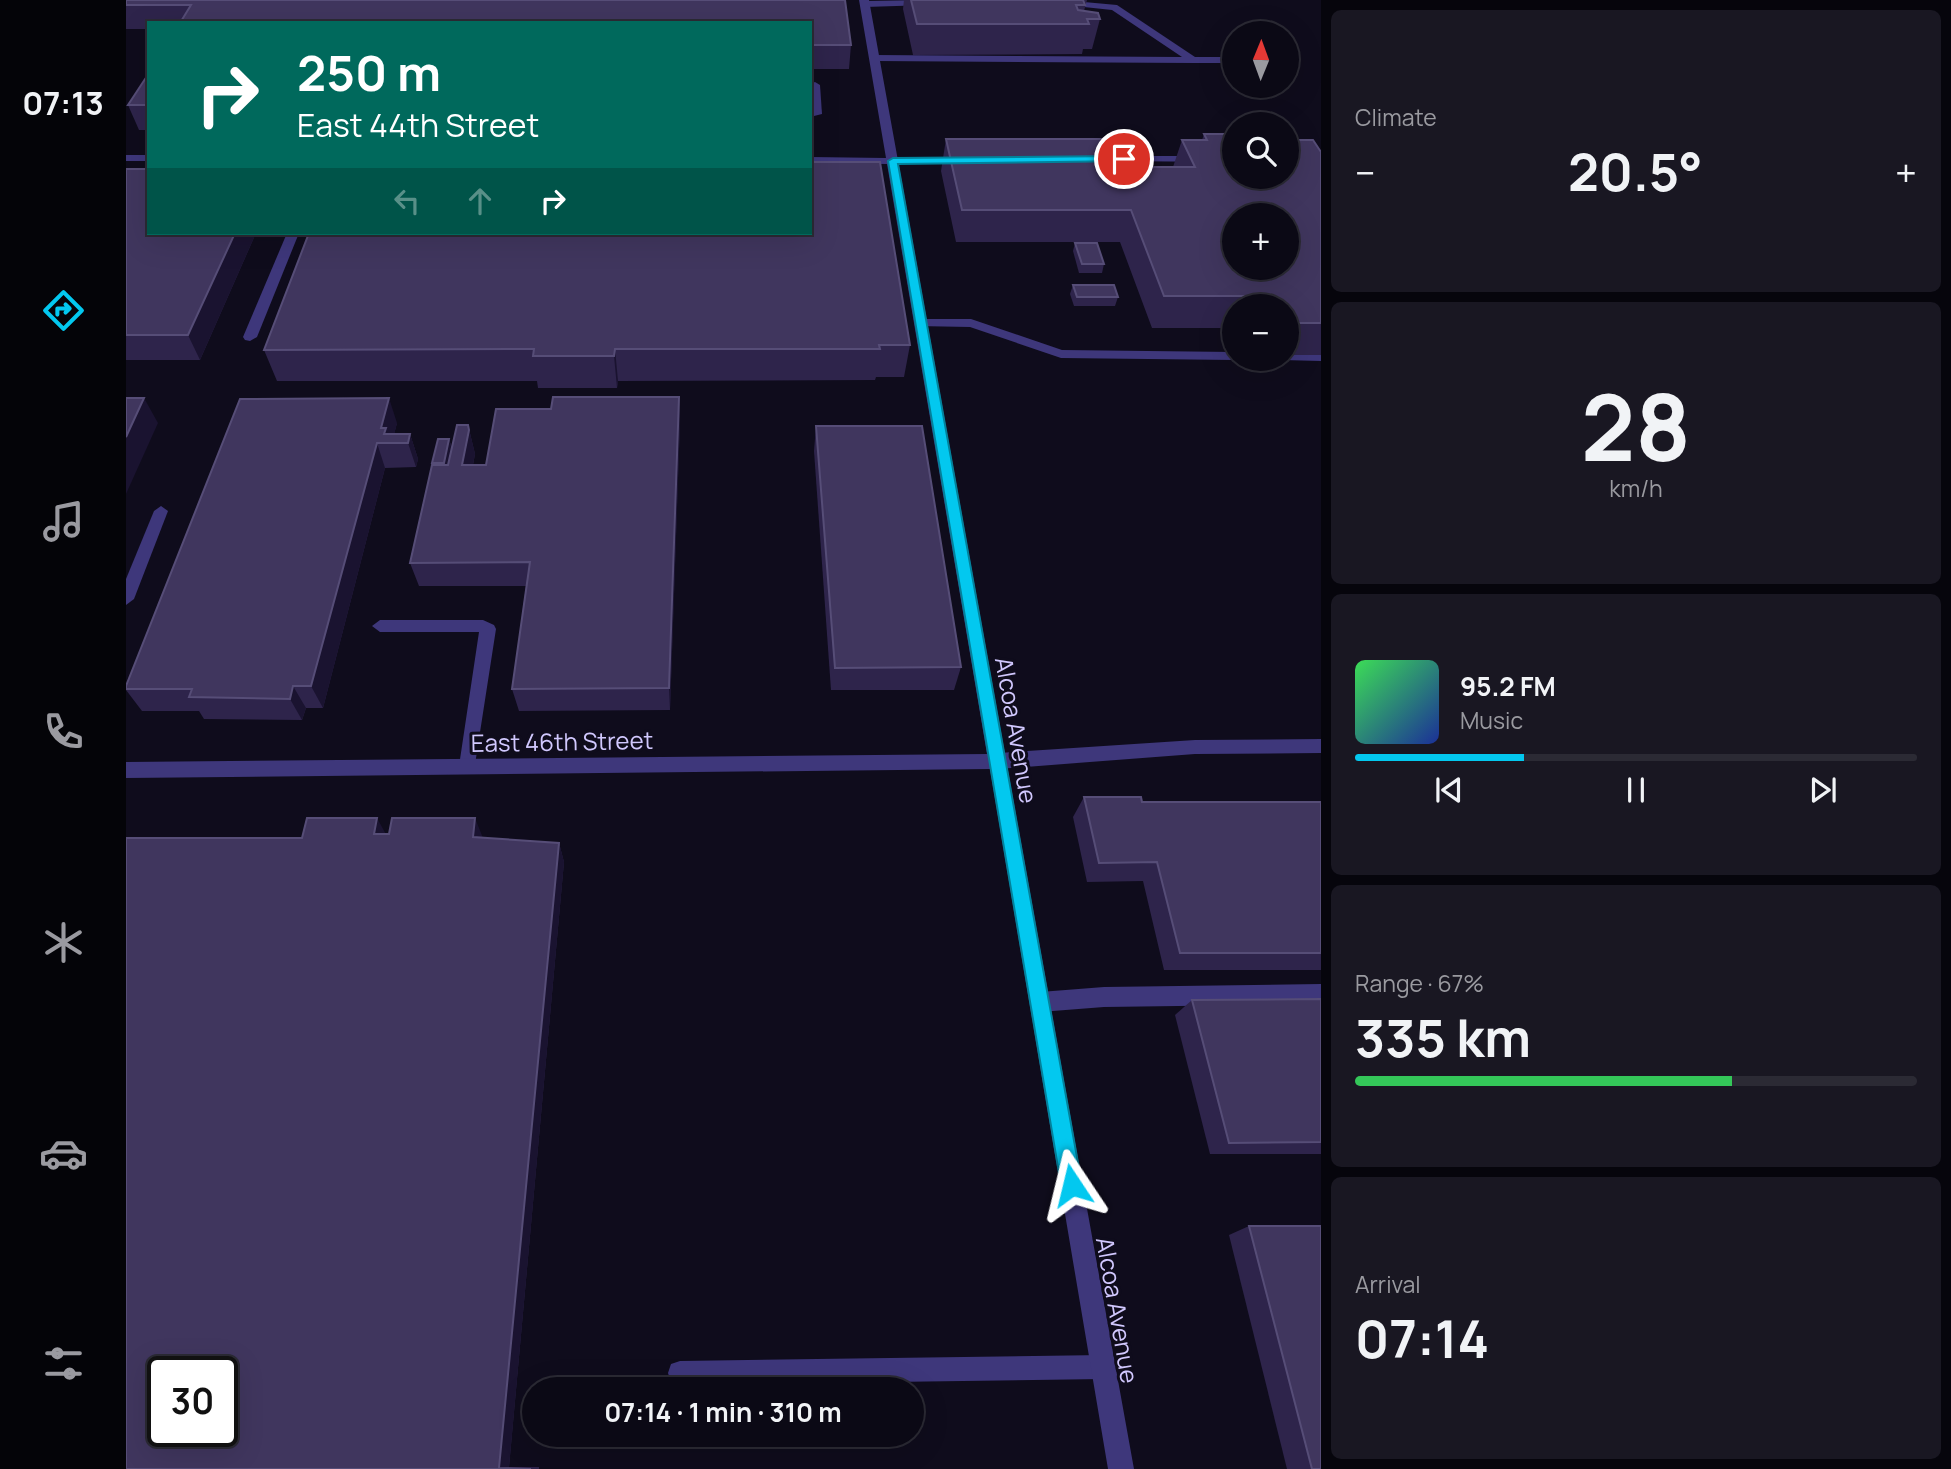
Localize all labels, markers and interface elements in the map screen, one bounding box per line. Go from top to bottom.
north arrow [1222,21,1298,98]
map controls [1222,21,1299,371]
text: 250 m [297,39,441,106]
icon: right [182,49,273,140]
text: 07:13 [22,81,104,125]
text: Climate [1355,101,1437,133]
text: East 44th Street [297,103,539,147]
button: search [1222,112,1299,189]
pin [1094,129,1154,189]
text: 20.5° [1568,136,1703,207]
icon: arrive [1105,140,1143,178]
text: − [1355,146,1376,198]
text: + [1895,146,1917,198]
icon: left [388,182,426,220]
icon: ahead [461,182,499,220]
icon: right [534,182,572,220]
button: + [1222,203,1299,280]
icon: directions [39,286,88,335]
button: − [1222,294,1299,371]
text: 28 [1581,364,1691,488]
text: km/h [1609,472,1663,504]
icon: music [39,497,88,546]
street label: Alcoa Avenue [988,654,1046,806]
text: 95.2 FM [1460,668,1556,704]
text: Music [1460,704,1523,736]
icon: phone [39,707,88,756]
street label: East 46th Street [471,723,653,759]
icon: previous [1430,771,1468,809]
icon: pause [1617,771,1655,809]
icon: next [1804,771,1842,809]
icon: climate [39,918,88,967]
text: Range · 67% [1355,967,1484,999]
text: 335 km [1355,1002,1531,1073]
icon: car [39,1129,88,1178]
position arrow [1035,1148,1109,1222]
street label: Alcoa Avenue [1089,1234,1147,1386]
text: Arrival [1355,1268,1421,1300]
text: 07:14 [1355,1303,1489,1374]
icon: filters [39,1339,88,1388]
speed limit sign: 30 [147,1356,238,1447]
text: 07:14 · 1 min · 310 m [604,1394,842,1430]

